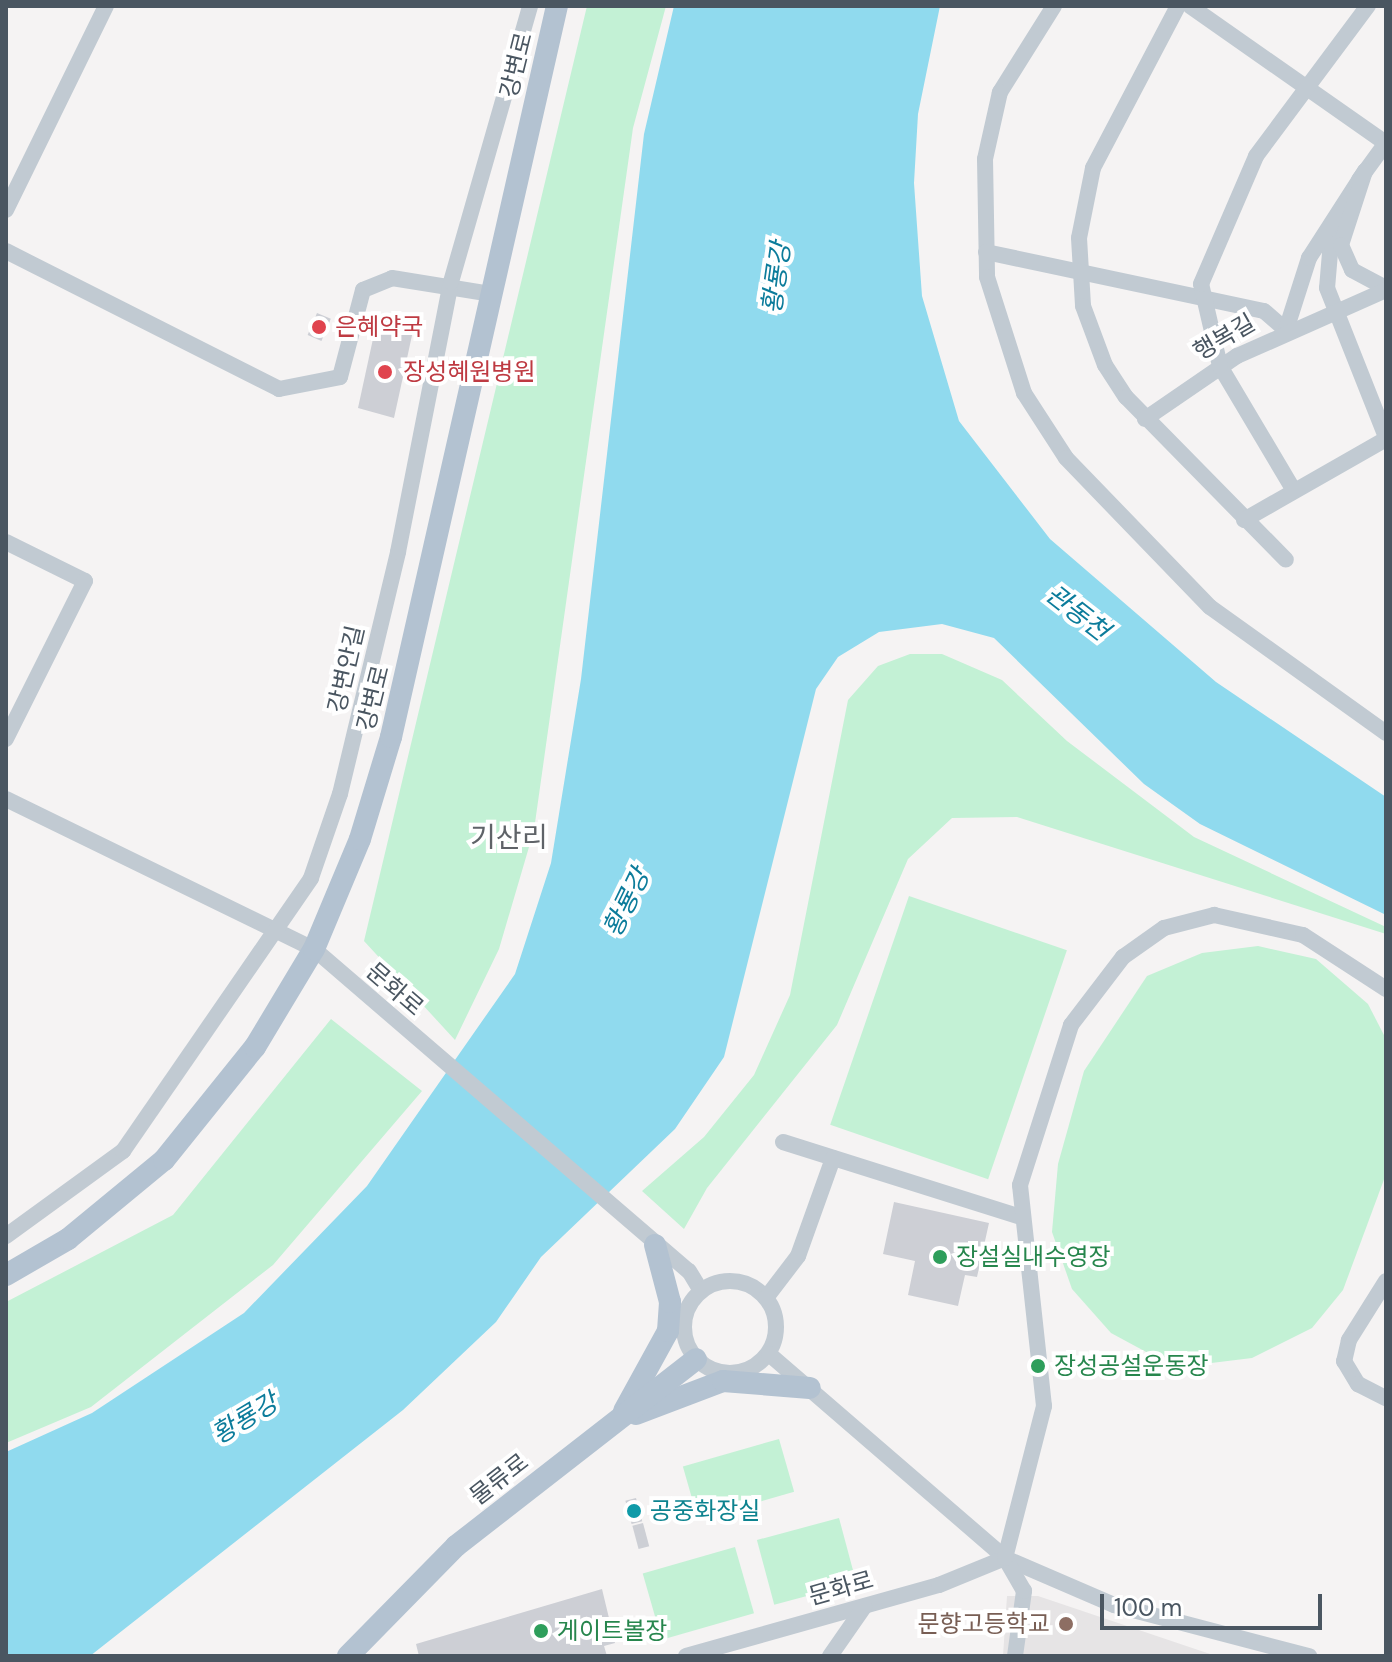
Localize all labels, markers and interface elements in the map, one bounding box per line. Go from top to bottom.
street label: 강변로 [494,29,538,101]
water label: 황룡강 [757,240,797,316]
street label: 행복길 [1188,308,1260,366]
place label: 은혜약국 [335,313,423,341]
marker: 은혜약국 [310,318,328,336]
place label: 장성혜원병원 [403,358,535,386]
marker: 장성혜원병원 [374,361,396,383]
water label: 관동천 [1039,579,1115,647]
street label: 강변안길 [322,623,370,715]
street label: 강변로 [351,662,395,734]
district label: 기산리 [470,821,548,855]
water label: 황룡강 [597,864,657,942]
street label: 문화로 [361,956,429,1022]
place label: 장설실내수영장 [956,1243,1111,1271]
marker: 장설실내수영장 [931,1248,949,1266]
place label: 장성공설운동장 [1054,1352,1209,1380]
marker: 장성공설운동장 [1029,1357,1047,1375]
water label: 황룡강 [206,1387,284,1451]
street label: 물류로 [464,1447,534,1511]
place label: 공중화장실 [650,1497,760,1525]
marker: 공중화장실 [625,1502,643,1520]
street label: 문화로 [805,1565,877,1611]
scale bar [1104,1578,1326,1628]
text: 100 m [1114,1592,1182,1623]
place label: 문향고등학교 [918,1610,1050,1638]
marker: 문향고등학교 [1057,1615,1075,1633]
place label: 게이트볼장 [557,1617,667,1645]
marker: 게이트볼장 [532,1622,550,1640]

